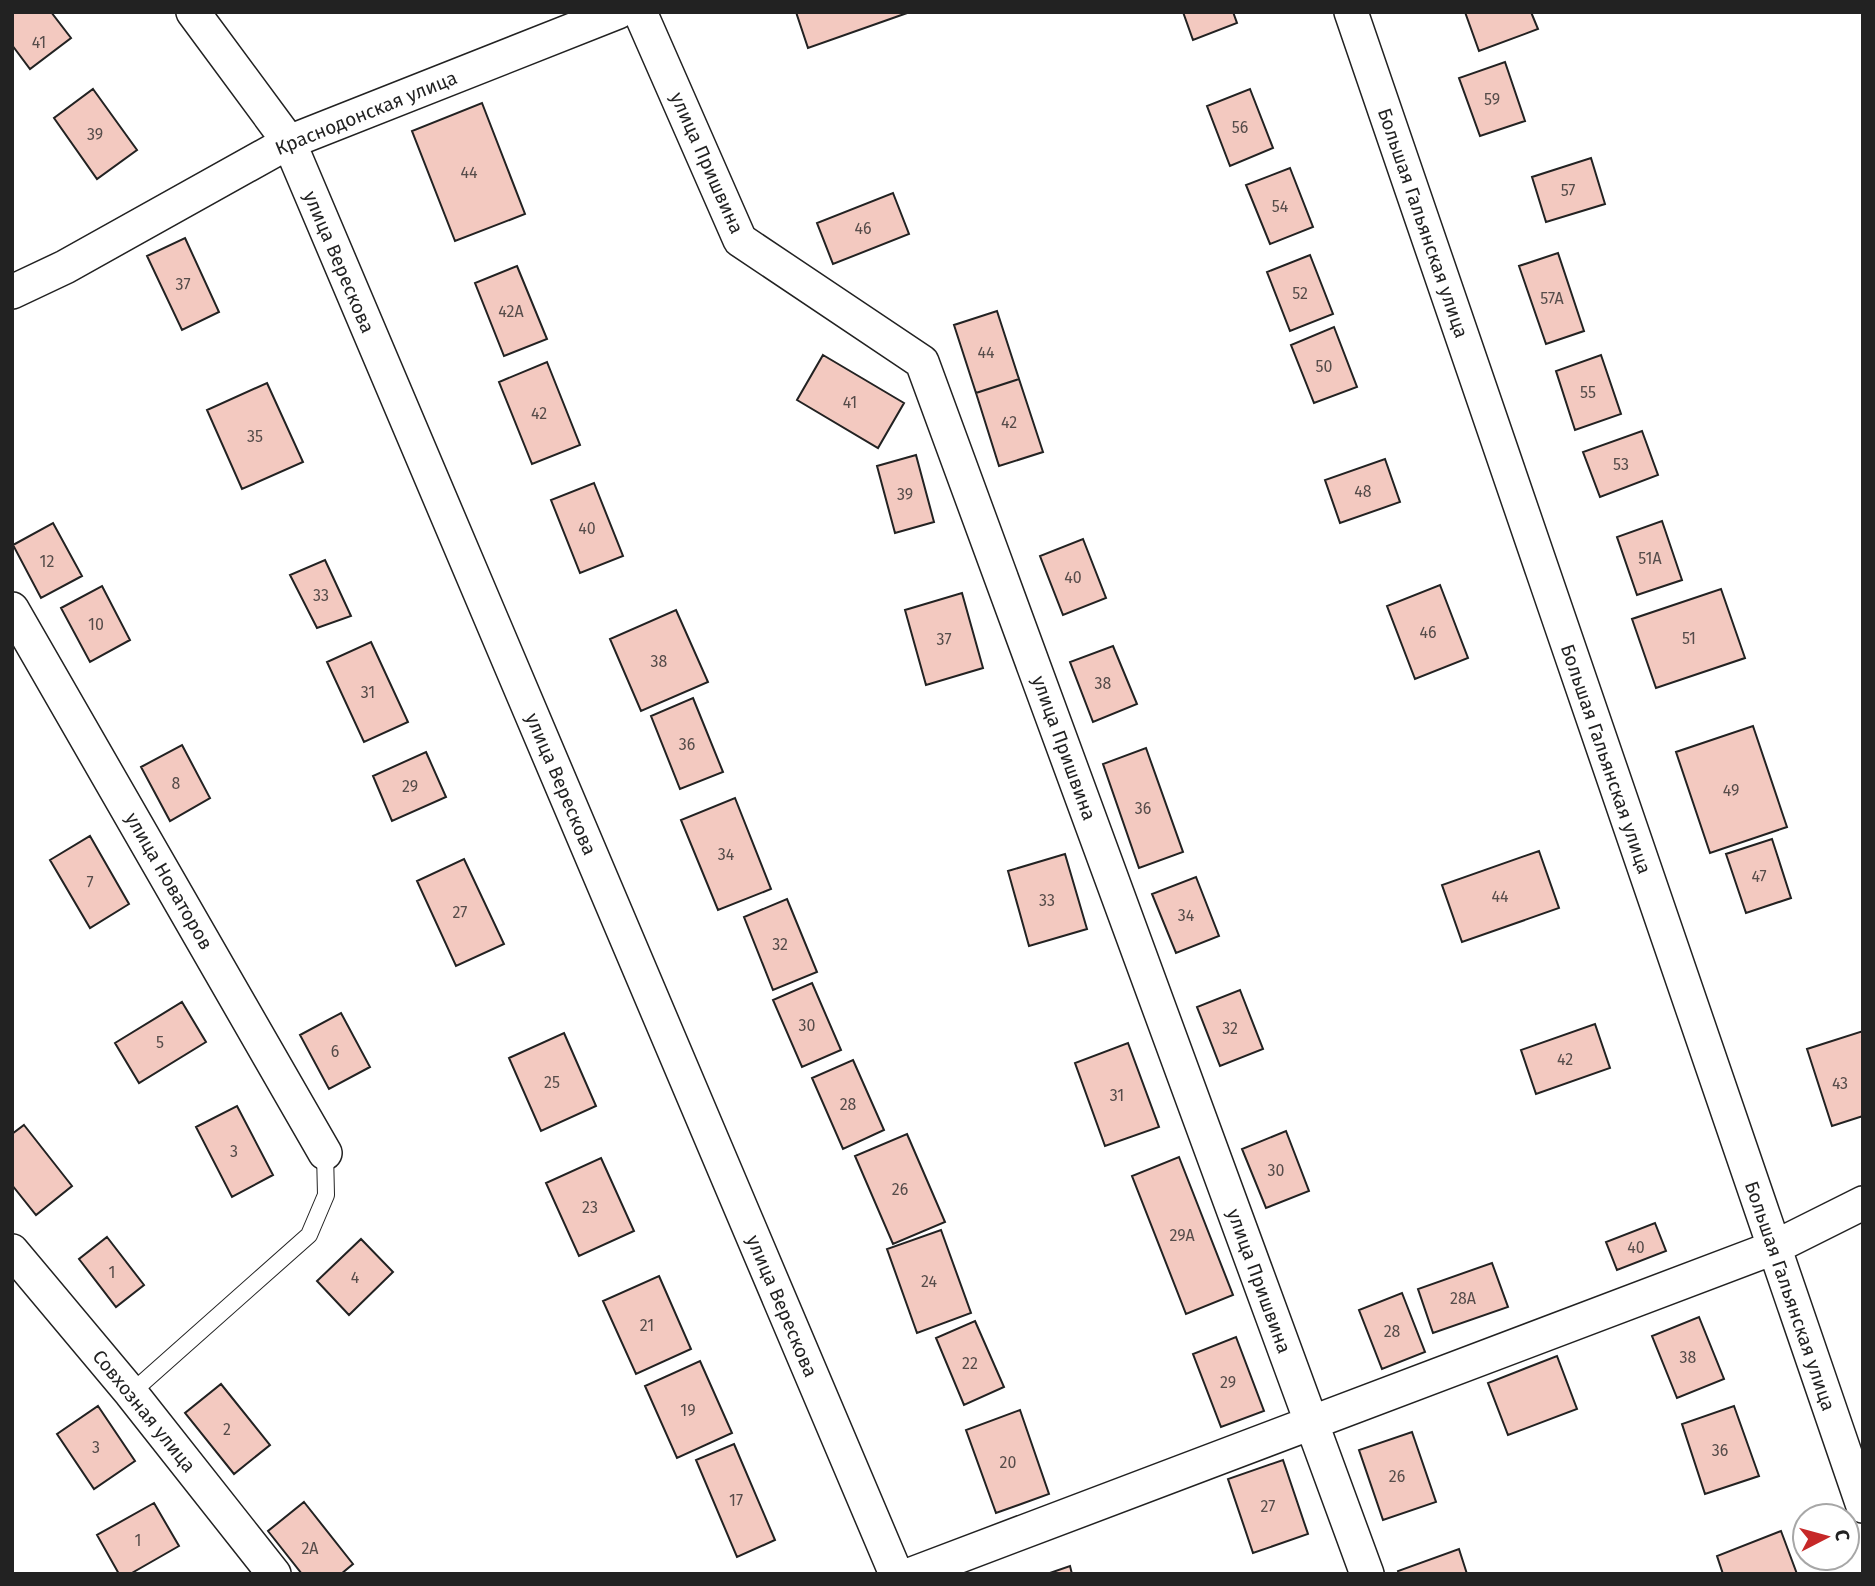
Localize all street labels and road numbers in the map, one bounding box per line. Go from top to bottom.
street label: Краснодонская улица [272,66,460,160]
street label: улица Пришвина [666,89,748,237]
street label: Большая Гальянская улица [1373,105,1473,341]
street label: улица Верескова [299,187,379,337]
street label: Большая Гальянская улица [1556,641,1656,877]
street label: улица Пришвина [1027,672,1101,824]
street label: улица Верескова [521,709,601,859]
street label: улица Новаторов [120,808,218,954]
street label: Большая Гальянская улица [1740,1178,1840,1414]
street label: улица Пришвина [1222,1205,1296,1357]
street label: улица Верескова [742,1231,822,1381]
street label: Совхозная улица [88,1345,200,1477]

